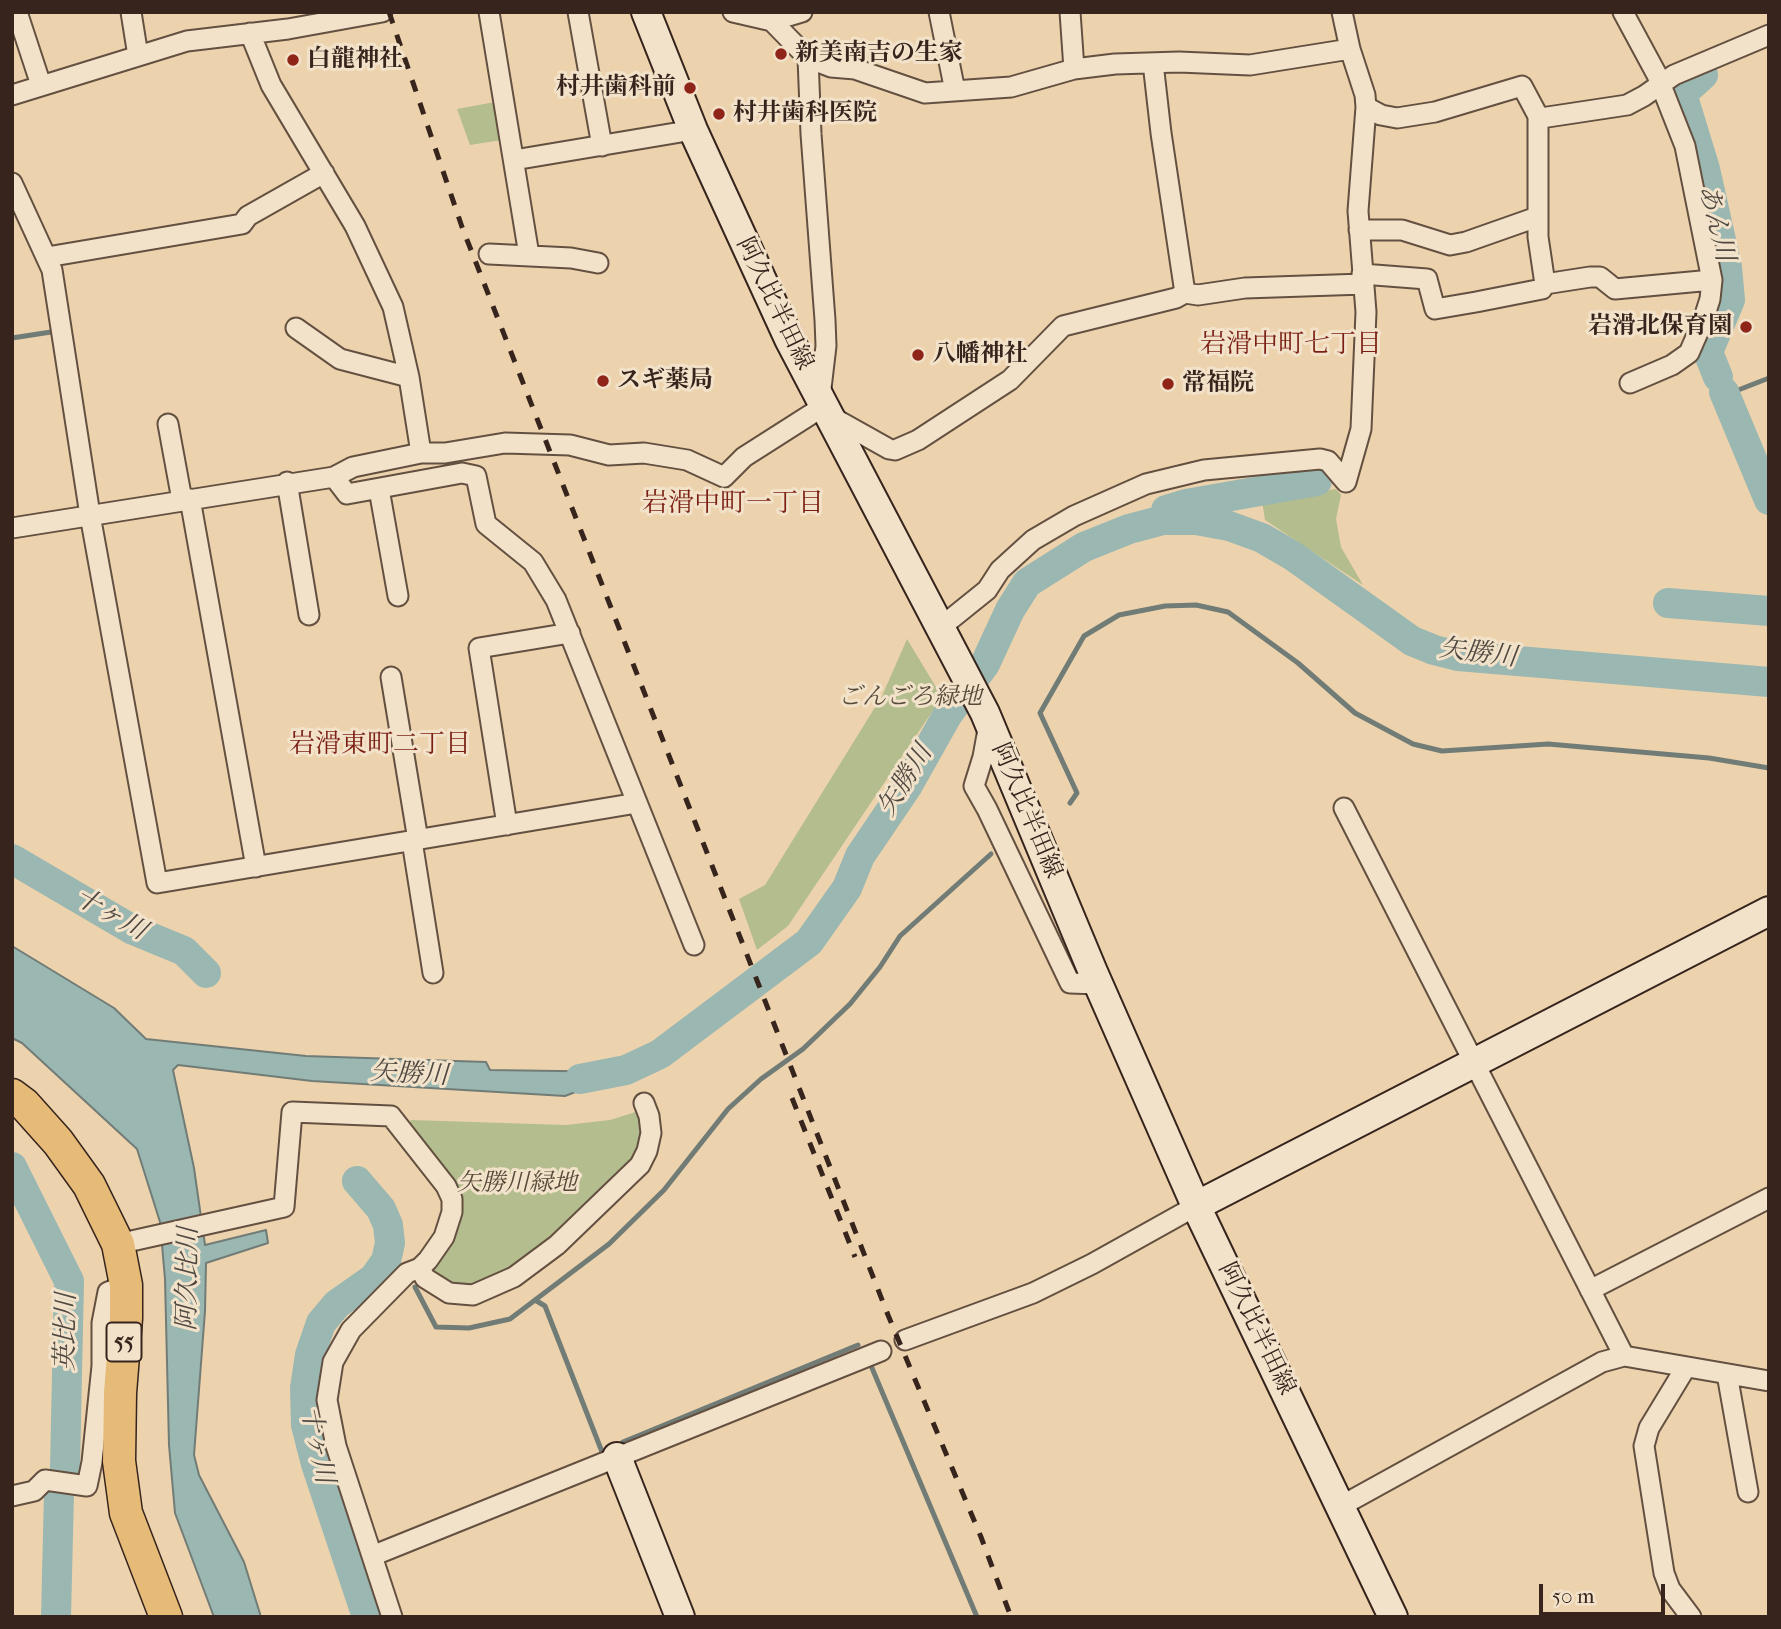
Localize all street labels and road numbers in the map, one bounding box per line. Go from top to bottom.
street label: 阿久比半田線 [729,233,819,375]
street label: 阿久比半田線 [985,739,1067,883]
street label: 阿久比半田線 [1211,1258,1301,1400]
road number: 55 [106,1322,142,1362]

